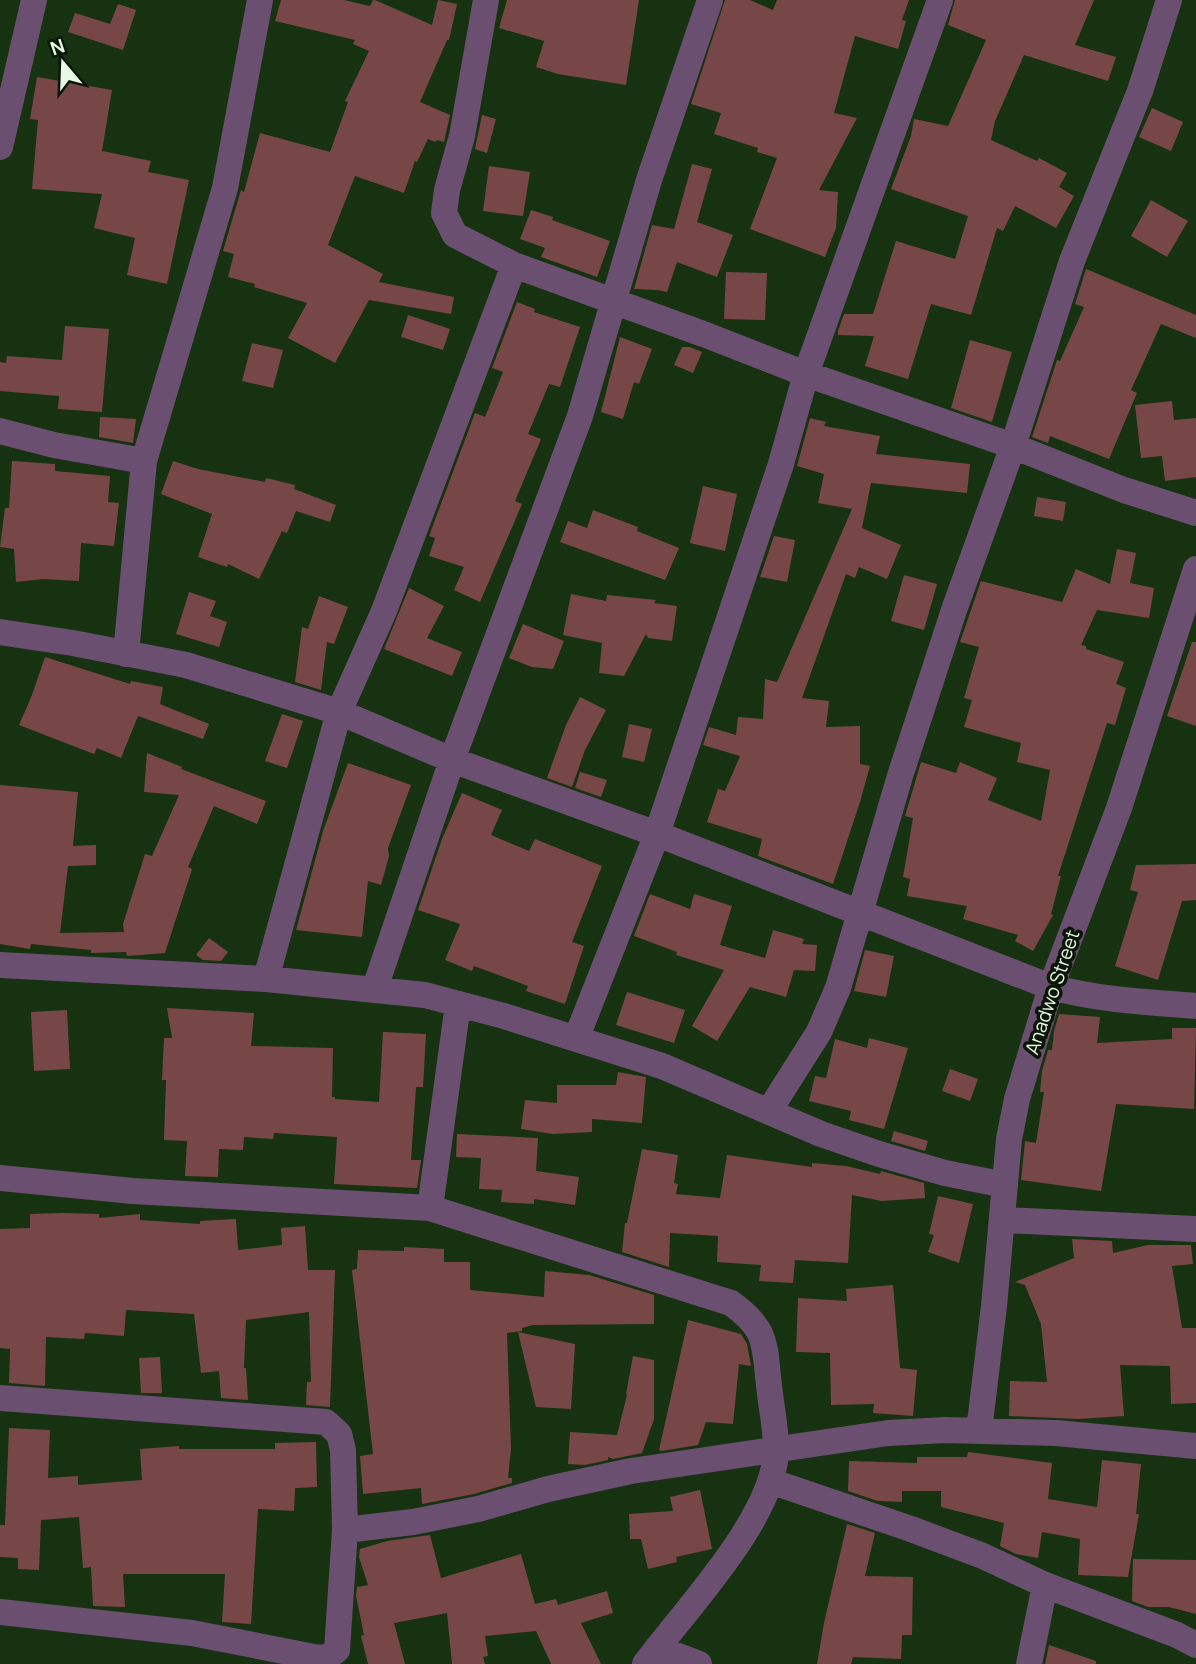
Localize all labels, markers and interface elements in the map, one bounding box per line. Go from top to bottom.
north arrow [28,28,98,98]
text: N [47,32,68,61]
street label: Anadwo Street [1019,926,1085,1058]

